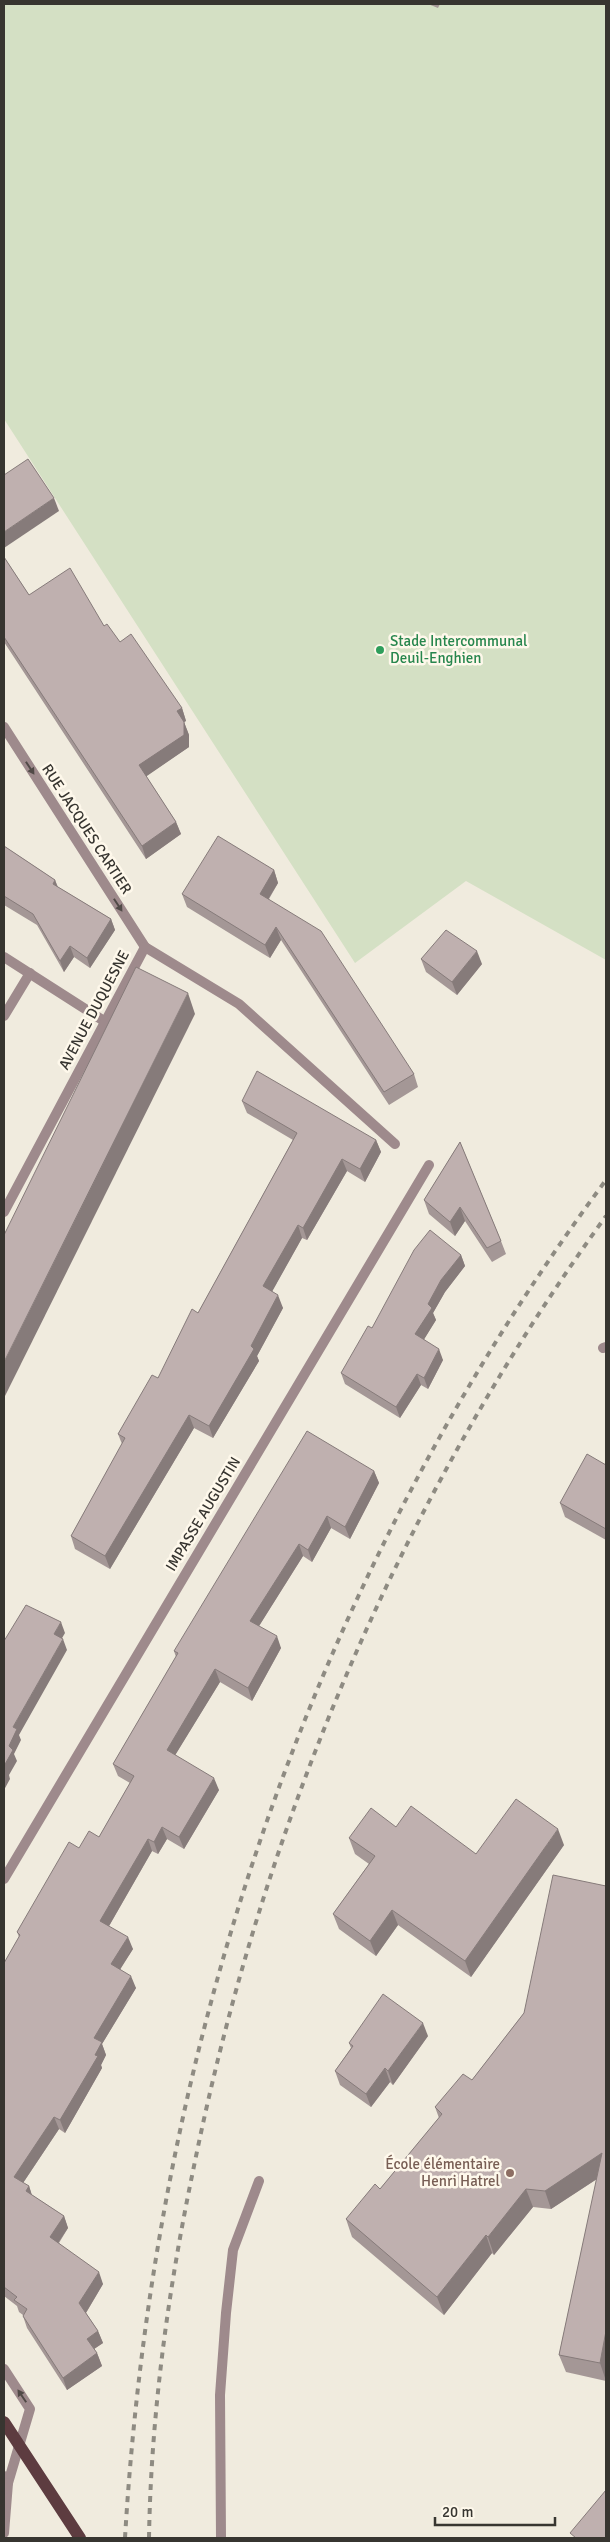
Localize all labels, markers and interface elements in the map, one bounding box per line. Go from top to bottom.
place label: Stade Intercommunal Deuil-Enghien [390,632,527,667]
marker: Stade Intercommunal Deuil-Enghien [374,644,386,656]
street label: RUE JACQUES CARTIER [38,761,136,897]
one-way arrow [25,762,35,775]
one-way arrow [113,898,123,912]
street label: AVENUE DUQUESNE [55,947,133,1073]
street label: IMPASSE AUGUSTIN [162,1454,244,1574]
place label: École élémentaire Henri Hatrel [385,2154,500,2190]
marker: École élémentaire Henri Hatrel [504,2167,516,2179]
one-way arrow [17,2390,27,2403]
scale bar [435,2494,555,2526]
text: 20 m [442,2503,473,2521]

